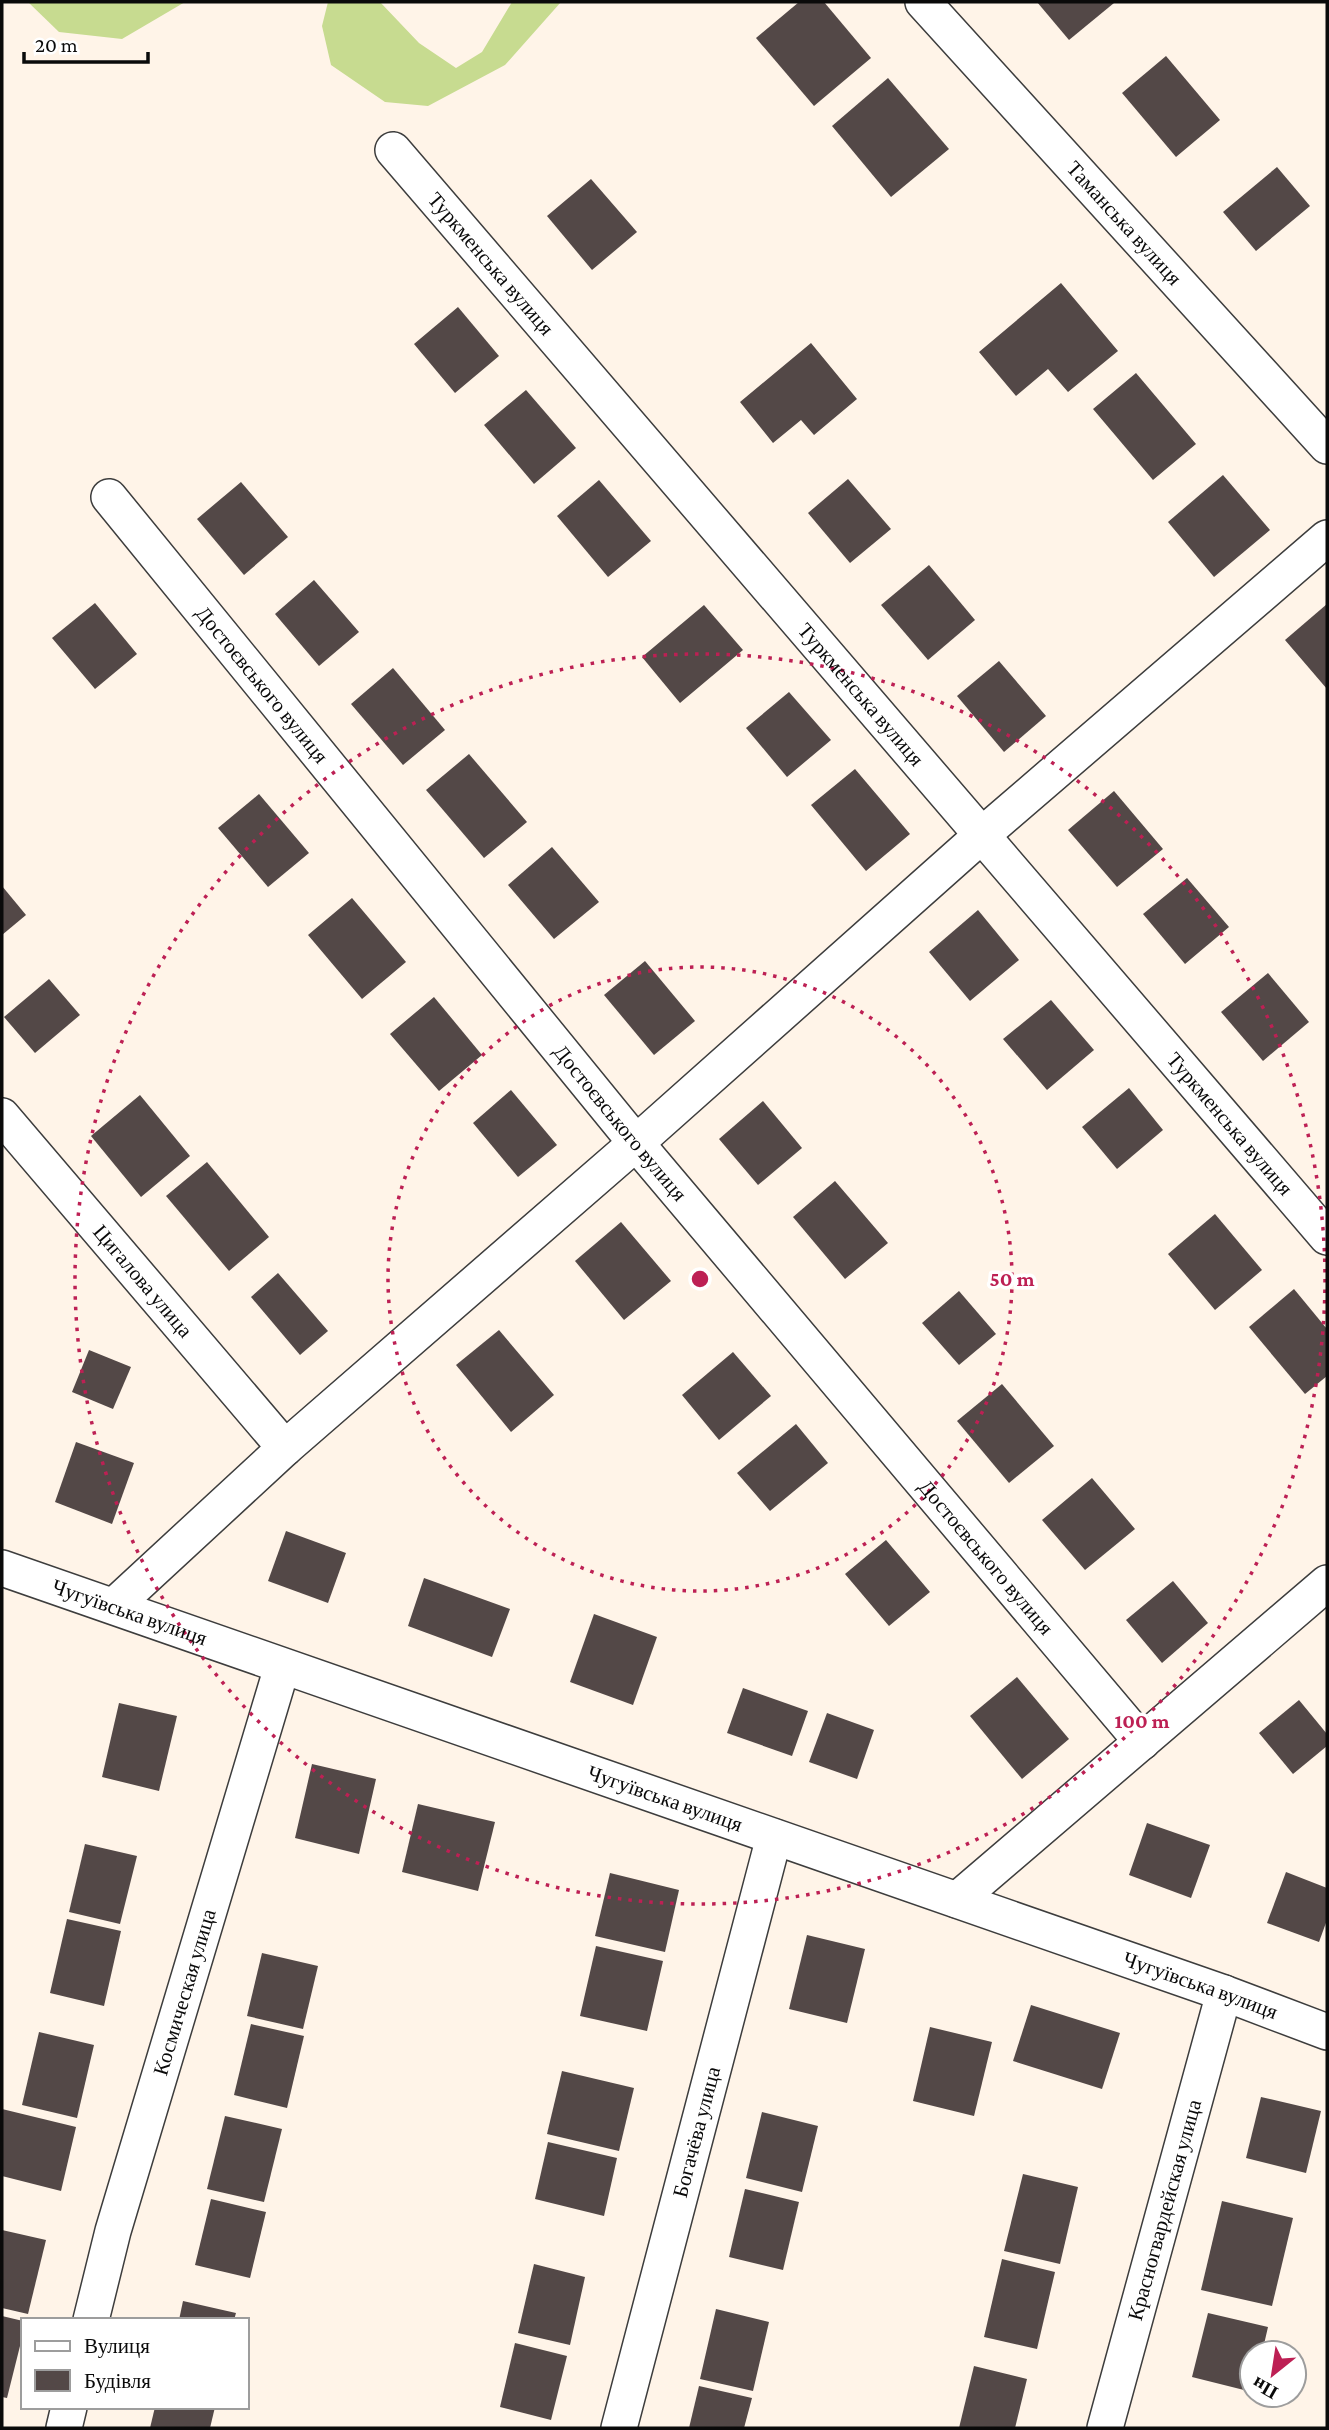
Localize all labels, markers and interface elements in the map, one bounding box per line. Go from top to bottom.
scale bar [24,21,149,65]
text: 20 m [35,33,78,57]
street label: Таманська вулиця [1062,156,1187,290]
street label: Туркменська вулиця [423,188,559,340]
street label: Достоєвського вулиця [191,601,333,768]
street label: Туркменська вулиця [793,618,929,771]
street label: Достоєвського вулиця [549,1040,692,1206]
street label: Туркменська вулиця [1162,1048,1298,1200]
street label: Цигалова улица [88,1220,198,1343]
centre of rings [688,1267,712,1291]
text: 50 m [990,1267,1035,1291]
street label: Достоєвського вулиця [914,1475,1058,1640]
street label: Чугуївська вулиця [49,1574,210,1650]
text: 100 m [1114,1709,1170,1733]
street label: Чугуївська вулиця [584,1761,746,1837]
street label: Космическая улица [148,1906,221,2078]
street label: Чугуївська вулиця [1120,1947,1281,2024]
street label: Богачёва улица [668,2063,725,2200]
street label: Красногвардейская улица [1123,2096,1206,2323]
legend [21,2318,248,2409]
text: Вулиця [84,2334,150,2358]
north arrow [1238,2339,1308,2409]
text: Будівля [84,2369,151,2393]
text: Пн [1248,2373,1281,2404]

